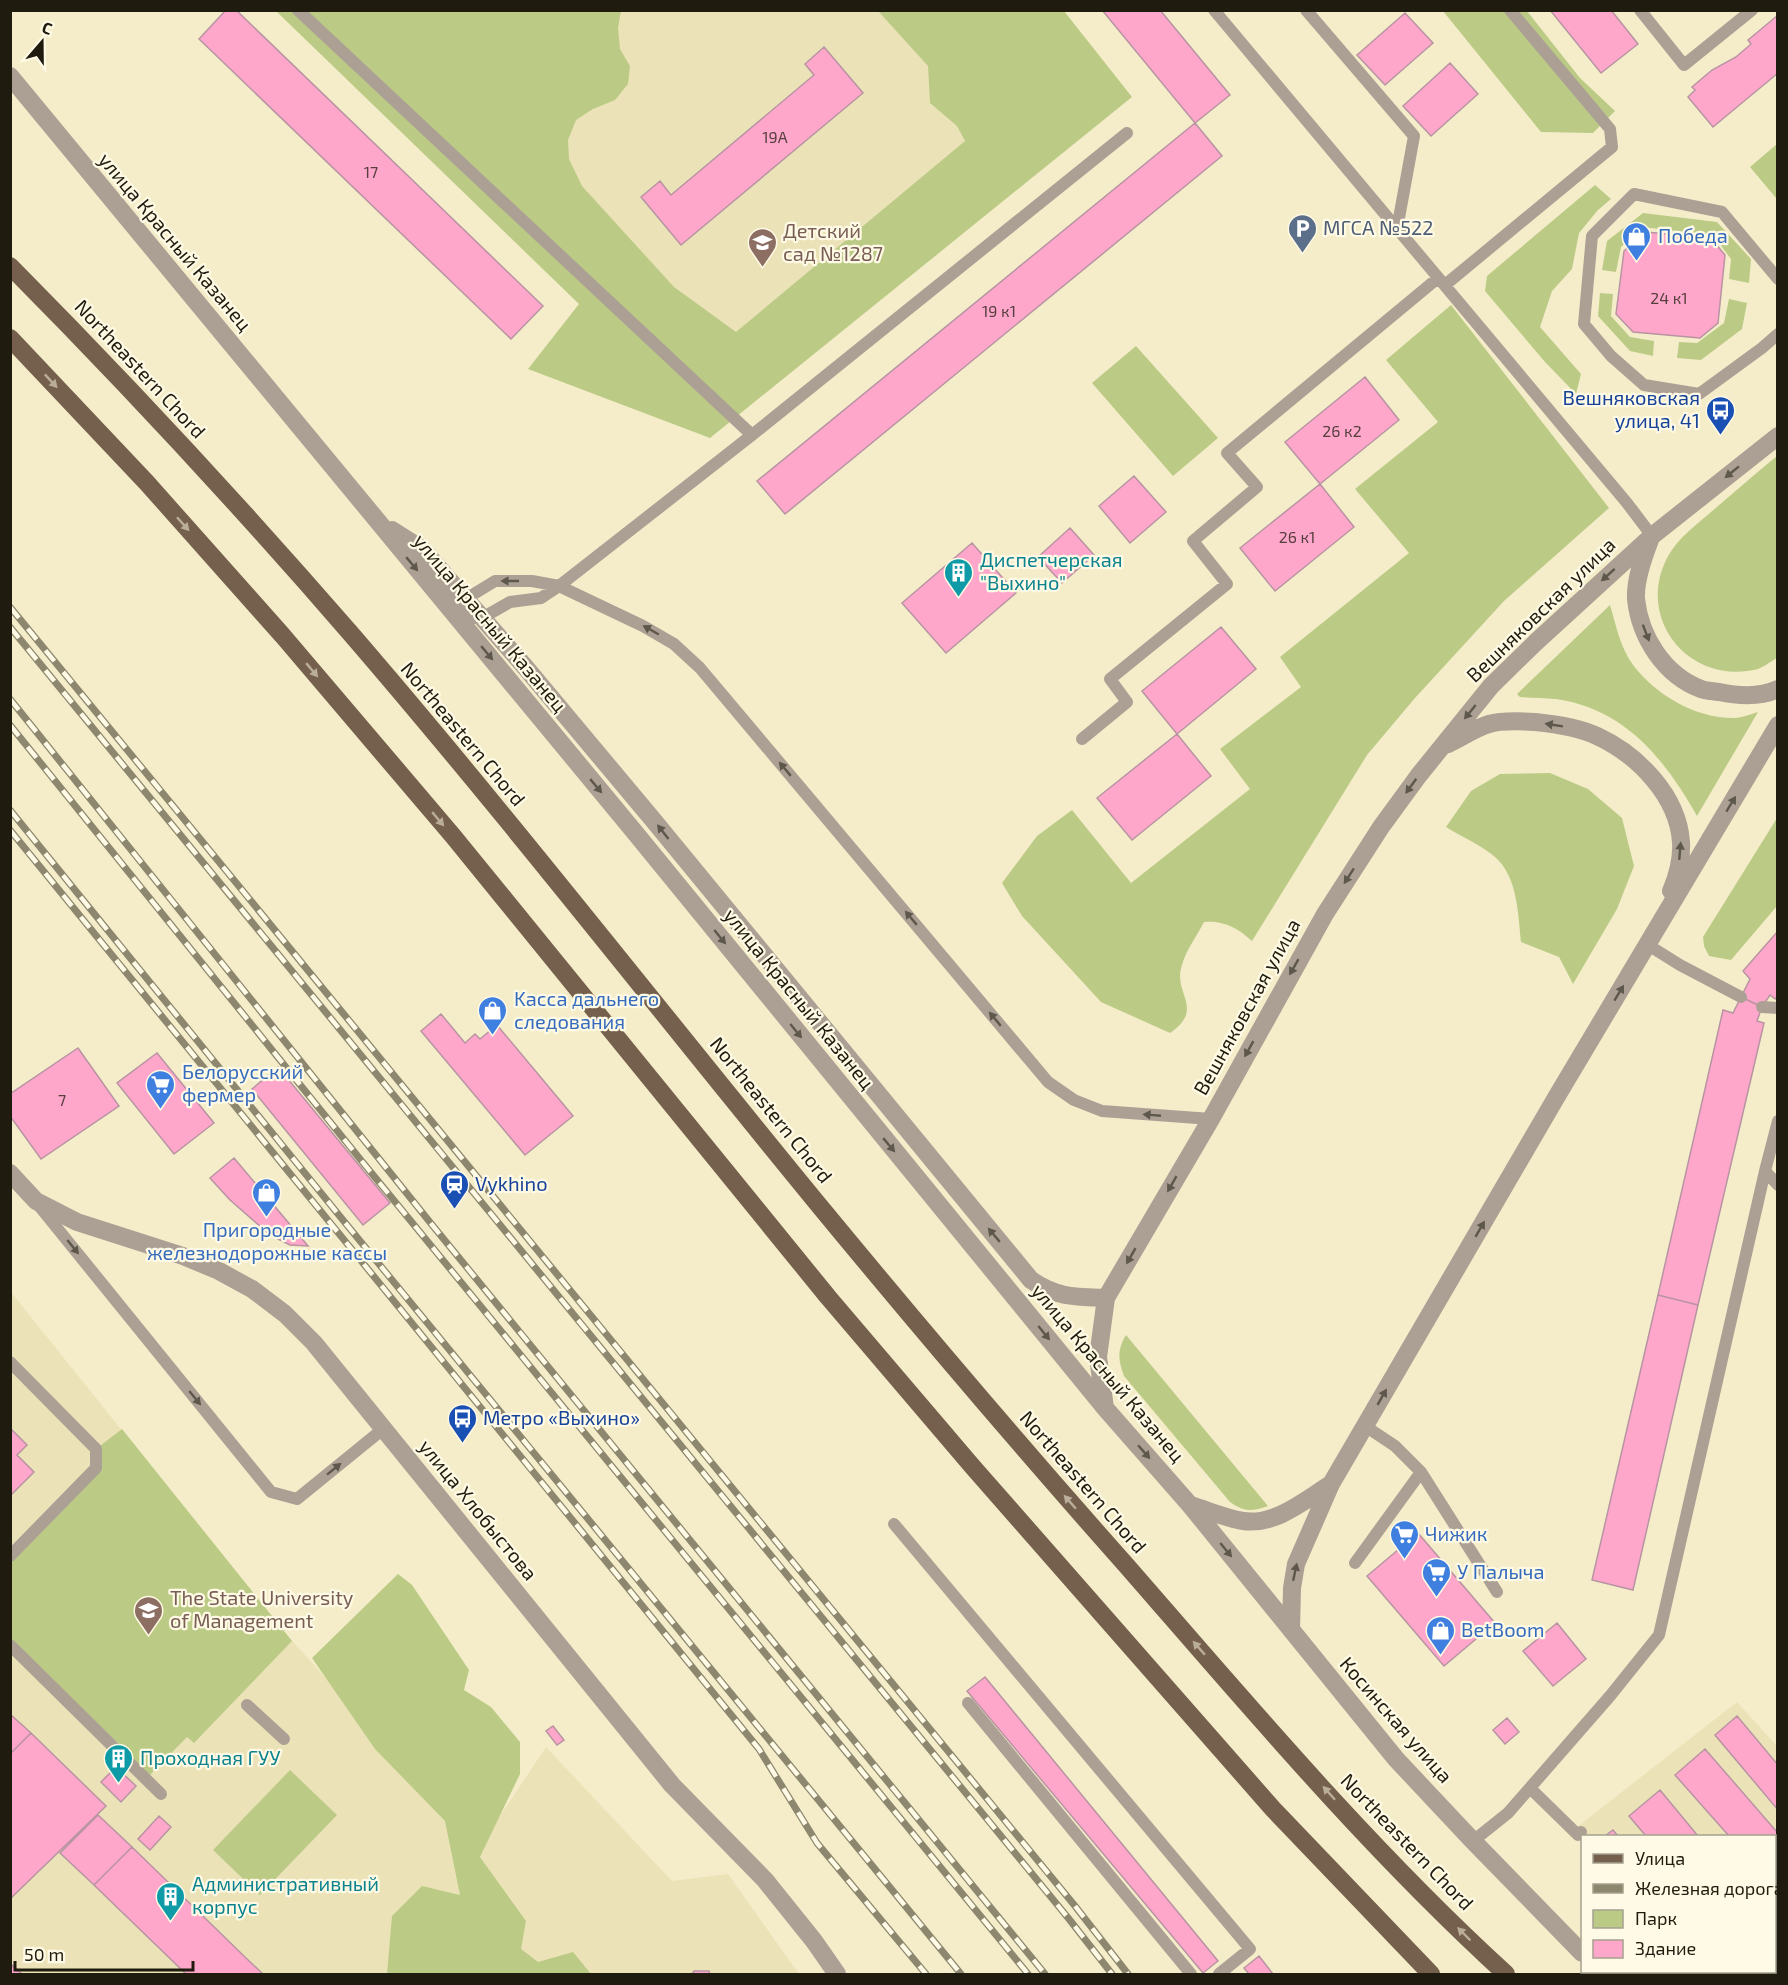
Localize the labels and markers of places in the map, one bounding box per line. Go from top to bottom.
parking icon: МГСА №522 [1286,212,1318,254]
place label: МГСА №522 [1323,215,1433,239]
place label: Детский сад №1287 [783,218,883,265]
shop icon: Победа [1621,220,1653,262]
place label: Победа [1658,223,1728,247]
school or university icon: Детский сад №1287 [746,226,778,268]
place label: Вешняковская улица, 41 [1563,385,1700,433]
bus stop icon: Вешняковская улица, 41 [1705,394,1737,436]
place label: Диспетчерская "Выхино" [980,547,1123,594]
building icon: Диспетчерская "Выхино" [943,556,975,598]
place label: Kасса дальнего следования [514,986,659,1033]
shop icon: Kасса дальнего следования [477,994,509,1036]
place label: Белорусский фермер [182,1059,303,1106]
supermarket icon: Белорусский фермер [145,1068,177,1110]
station icon: Vykhino [438,1168,470,1210]
place label: Vykhino [475,1171,548,1195]
shop icon: Пригородные железнодорожные кассы [251,1176,283,1218]
place label: Пригородные железнодорожные кассы [147,1217,387,1264]
bus stop icon: Метро «Выхино» [446,1402,478,1444]
place label: Метро «Выхино» [483,1405,640,1429]
supermarket icon: Чижик [1388,1518,1420,1560]
place label: Чижик [1425,1521,1488,1545]
supermarket icon: У Палыча [1420,1556,1452,1598]
place label: У Палыча [1457,1559,1544,1583]
place label: The State University of Management [170,1585,354,1632]
school or university icon: The State University of Management [133,1594,165,1636]
shop icon: BetBoom [1424,1614,1456,1656]
place label: BetBoom [1461,1617,1544,1641]
building icon: Проходная ГУУ [103,1742,135,1784]
place label: Проходная ГУУ [140,1745,281,1769]
place label: Административный корпус [192,1871,379,1919]
building icon: Административный корпус [155,1880,187,1922]

